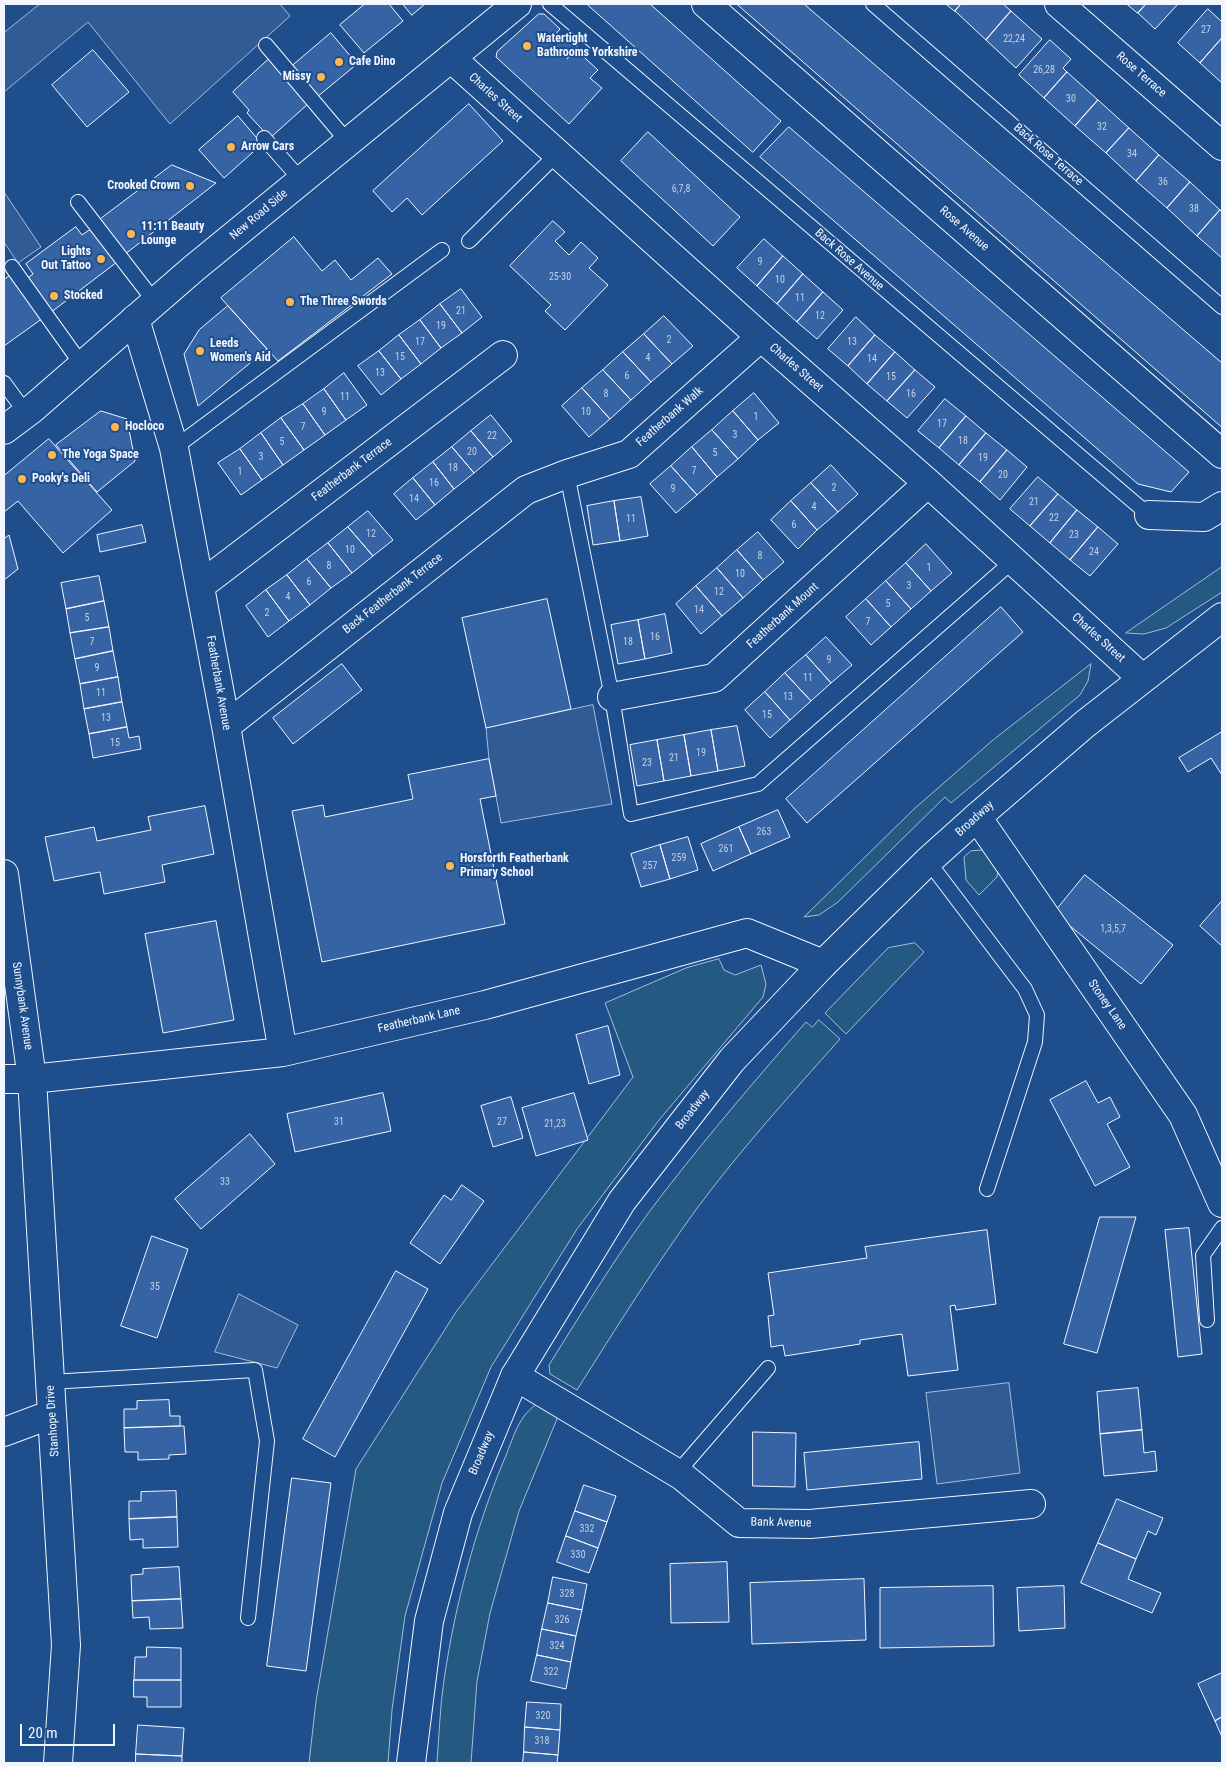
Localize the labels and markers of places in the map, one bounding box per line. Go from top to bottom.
place label: Watertight Bathrooms Yorkshire [537,32,638,60]
marker: Watertight Bathrooms Yorkshire [521,40,533,52]
place label: Cafe Dino [349,55,395,69]
marker: Cafe Dino [333,56,345,68]
place label: Missy [283,70,311,84]
marker: Missy [315,71,327,83]
place label: Arrow Cars [241,140,294,154]
marker: Arrow Cars [225,141,237,153]
place label: Crooked Crown [107,179,180,193]
marker: Crooked Crown [184,180,196,192]
place label: 11:11 Beauty Lounge [141,220,204,248]
marker: 11:11 Beauty Lounge [125,228,137,240]
place label: Lights Out Tattoo [41,245,91,273]
marker: Lights Out Tattoo [95,253,107,265]
place label: Stocked [64,289,103,303]
marker: Stocked [48,290,60,302]
place label: The Three Swords [300,295,387,309]
marker: The Three Swords [284,296,296,308]
place label: Leeds Women's Aid [210,337,271,365]
marker: Leeds Women's Aid [194,345,206,357]
place label: Hocloco [125,420,164,434]
marker: Hocloco [109,421,121,433]
place label: The Yoga Space [62,448,139,462]
marker: The Yoga Space [46,449,58,461]
place label: Pooky's Deli [32,472,90,486]
marker: Pooky's Deli [16,473,28,485]
place label: Horsforth Featherbank Primary School [460,852,569,880]
marker: Horsforth Featherbank Primary School [444,860,456,872]

